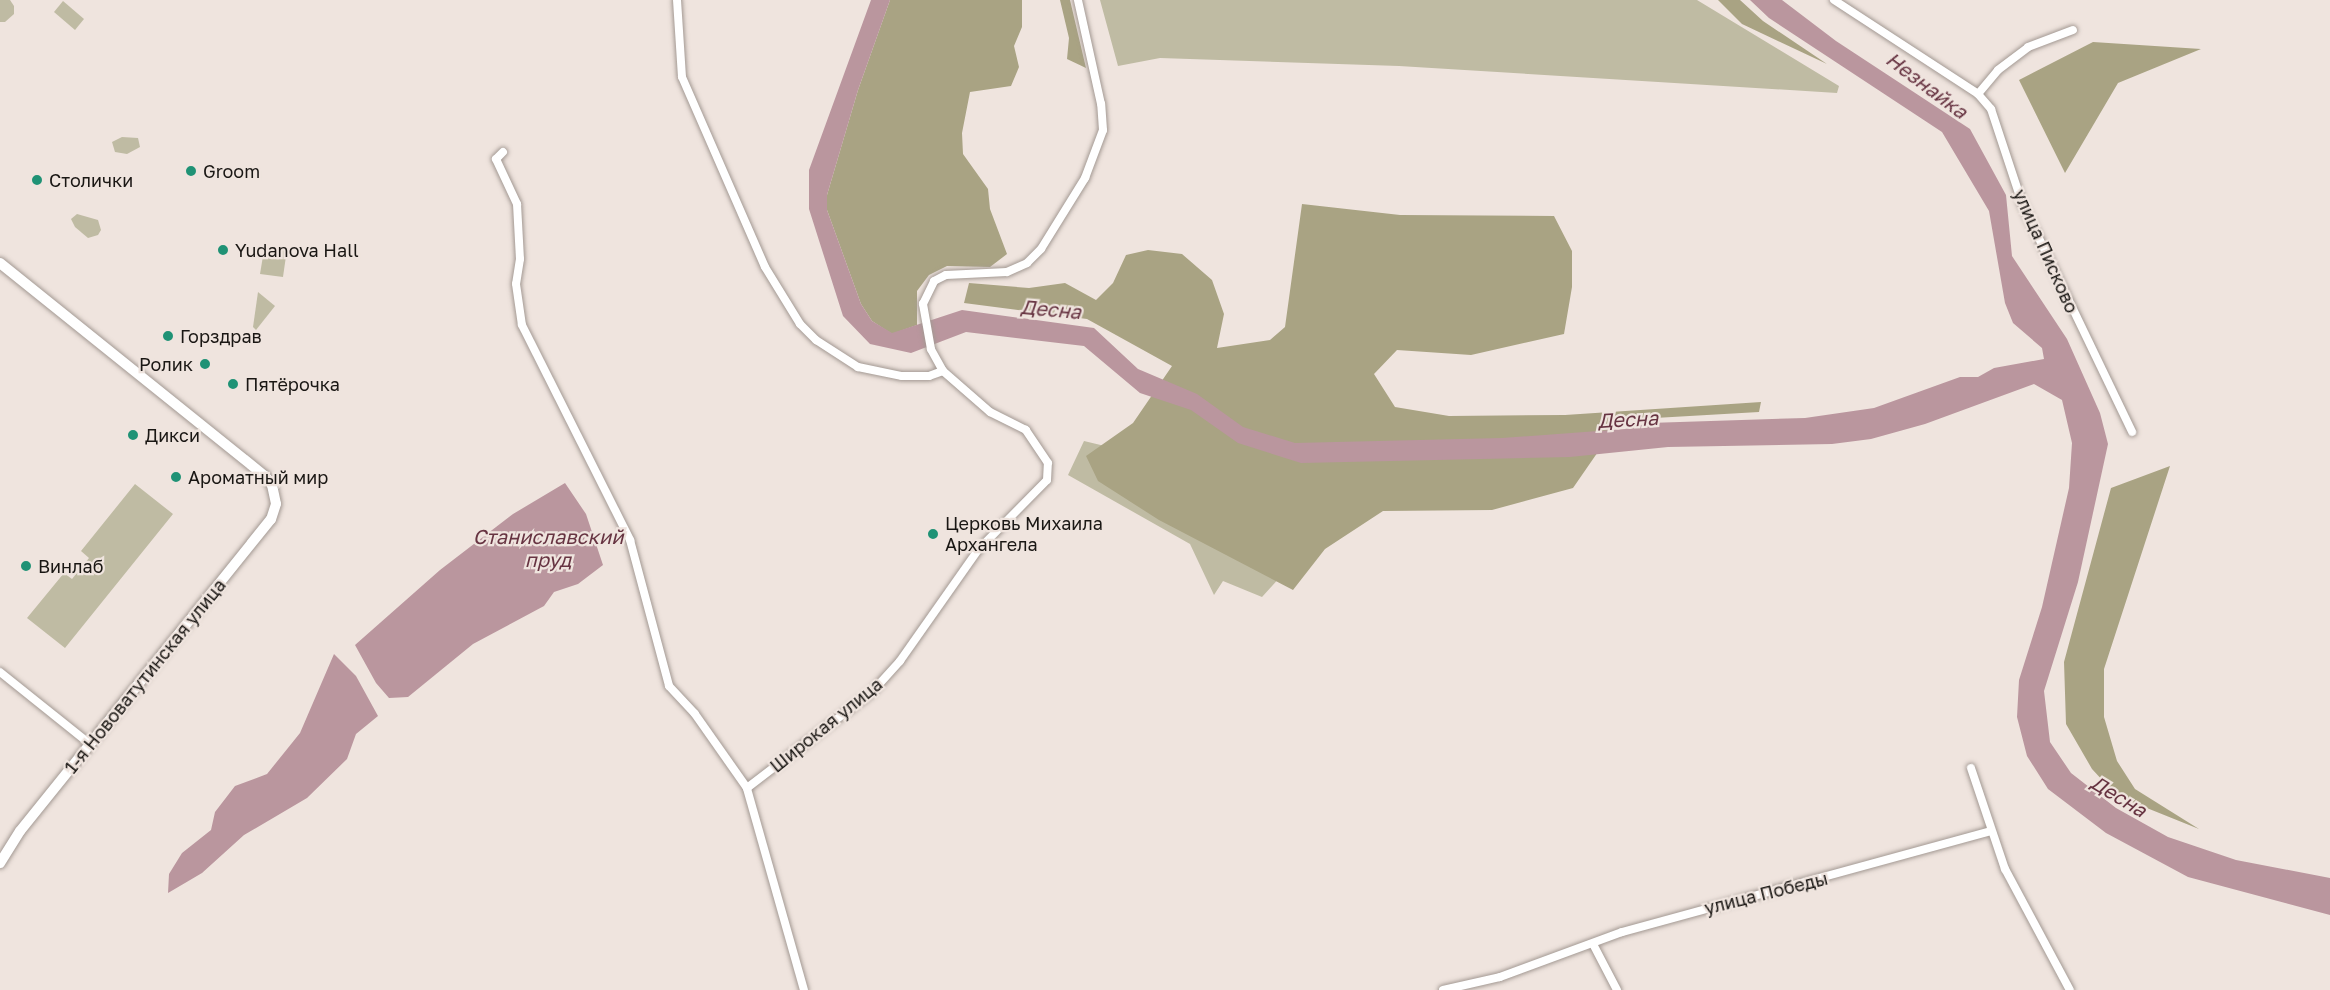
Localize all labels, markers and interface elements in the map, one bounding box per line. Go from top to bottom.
water label: Незнайка [1882,47,1972,123]
place label: Groom [203,160,260,182]
marker: Groom [184,164,198,178]
place label: Столички [49,169,133,191]
marker: Столички [30,173,44,187]
street label: улица Писково [2009,186,2083,316]
place label: Yudanova Hall [235,239,359,261]
marker: Yudanova Hall [216,243,230,257]
water label: Десна [1020,294,1082,324]
place label: Горздрав [180,325,262,347]
marker: Горздрав [161,329,175,343]
place label: Ролик [139,353,193,375]
marker: Ролик [198,357,212,371]
place label: Пятёрочка [245,373,340,395]
marker: Пятёрочка [226,377,240,391]
water label: Десна [1597,405,1659,433]
place label: Дикси [145,424,200,446]
marker: Дикси [126,428,140,442]
place label: Ароматный мир [188,466,328,488]
marker: Ароматный мир [169,470,183,484]
place label: Церковь Михаила Архангела [945,513,1103,556]
water label: Станиславский пруд [473,524,623,571]
marker: Церковь Михаила Архангела [926,527,940,541]
place label: Винлаб [38,555,103,577]
marker: Винлаб [19,559,33,573]
street label: 1-я Нововатутинская улица [60,574,230,778]
street label: Широкая улица [766,673,886,777]
water label: Десна [2087,770,2151,822]
street label: улица Победы [1702,867,1830,919]

